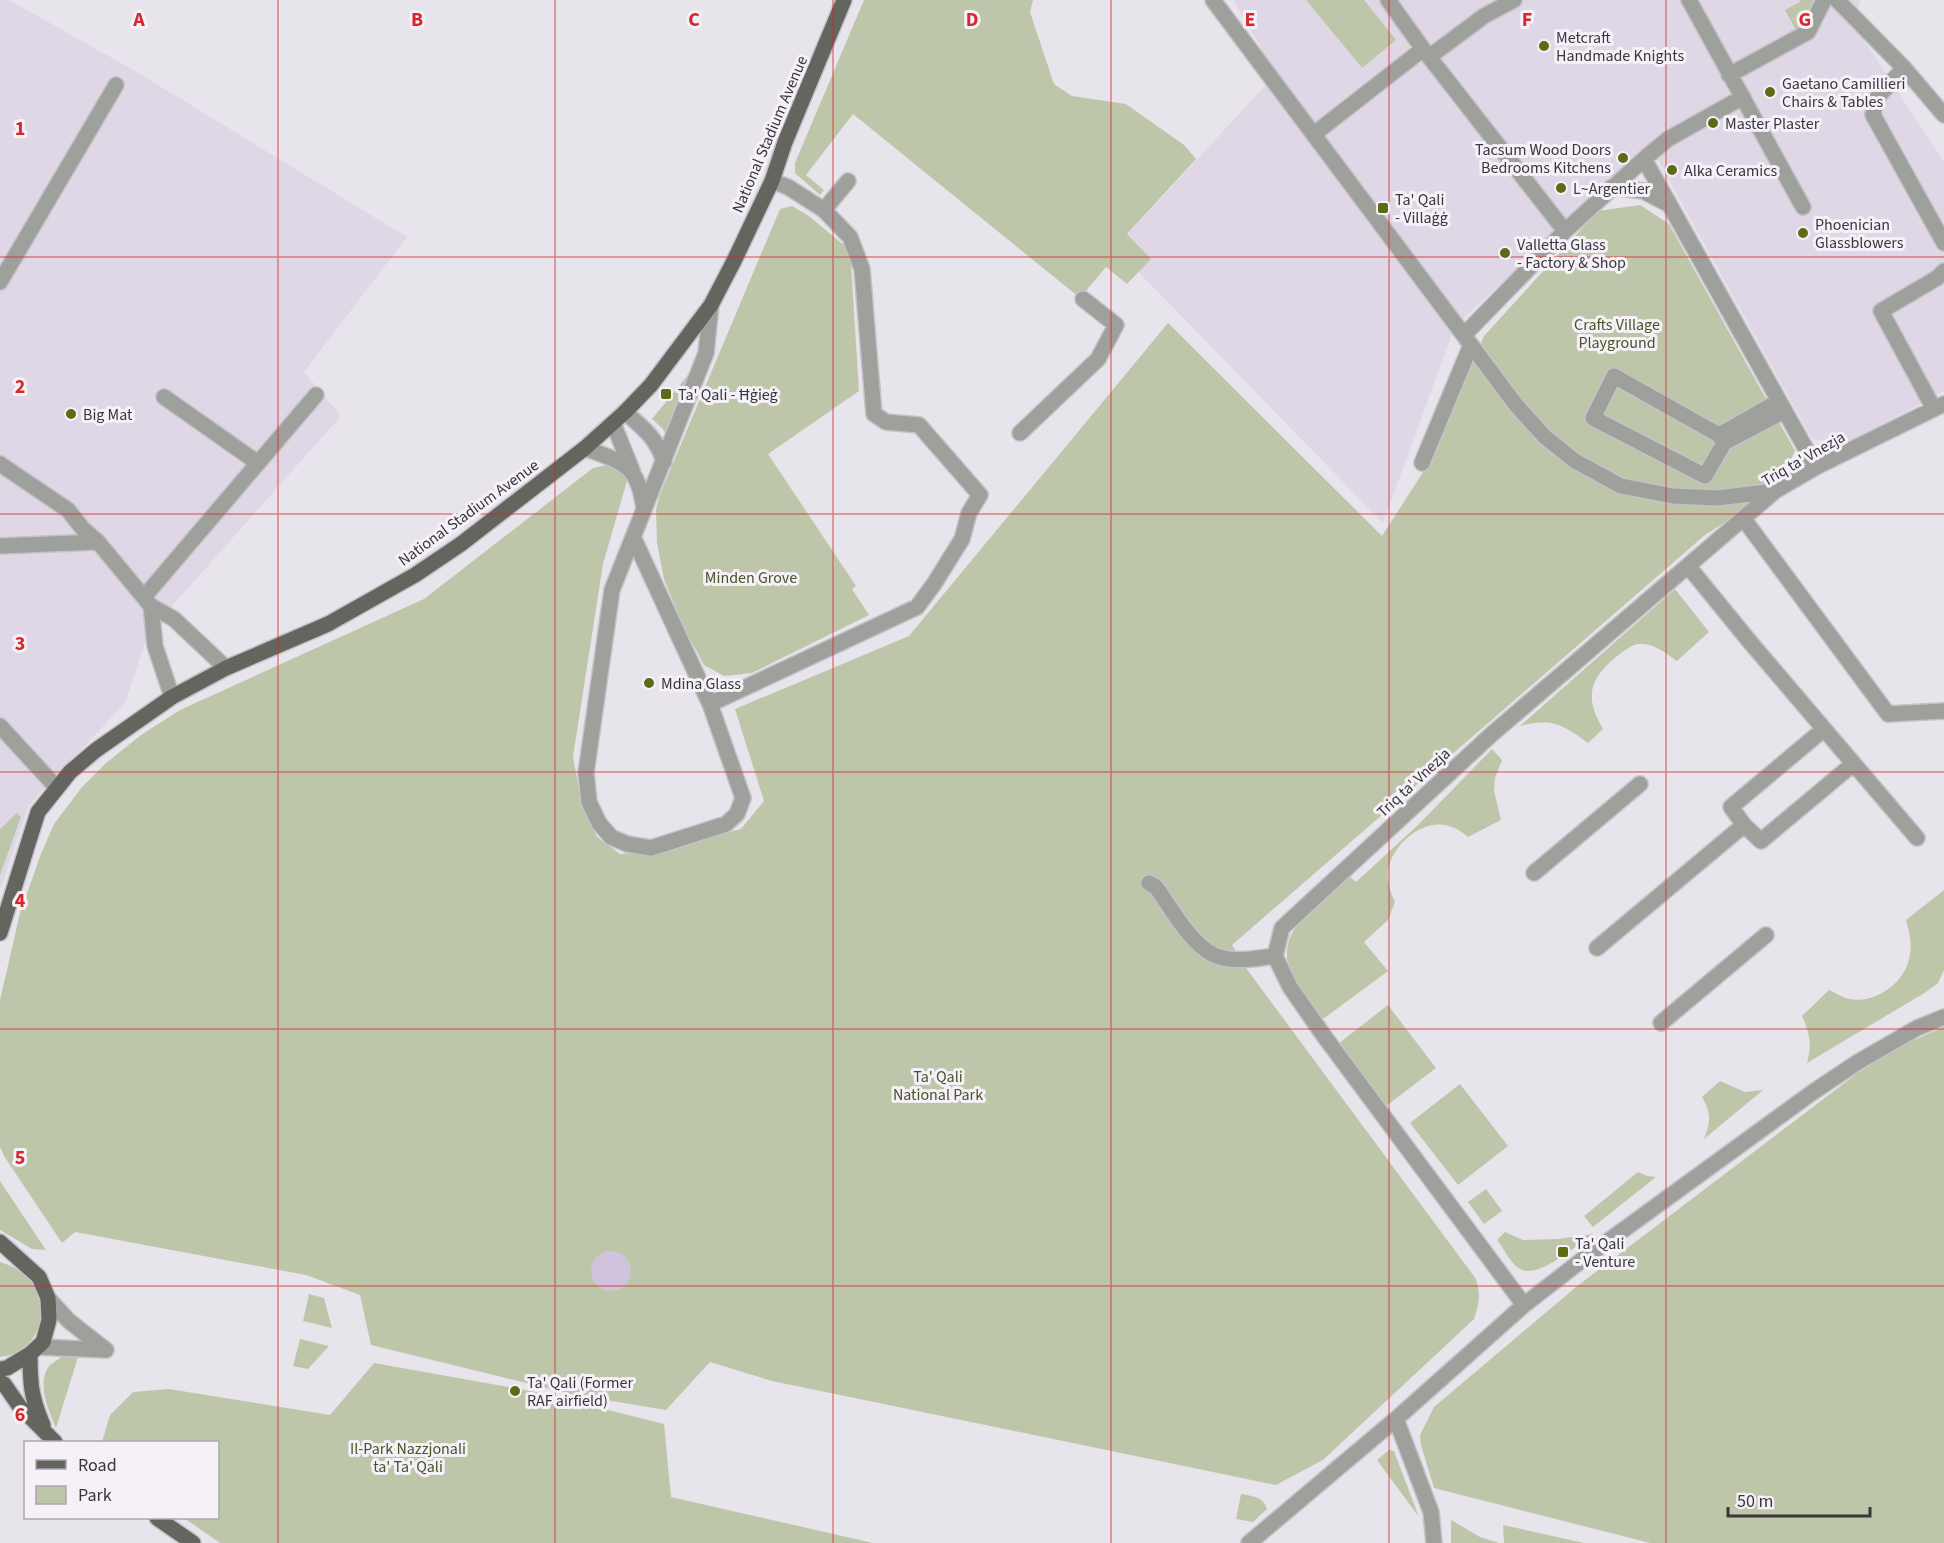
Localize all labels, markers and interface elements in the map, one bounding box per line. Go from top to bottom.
text: A [132,6,145,34]
text: B [411,6,423,34]
text: C [688,6,700,34]
text: D [966,6,978,34]
text: E [1245,6,1255,34]
text: F [1522,6,1532,34]
text: G [1799,6,1811,34]
place label: Metcraft Handmade Knights [1556,27,1684,67]
marker: Metcraft Handmade Knights [1537,39,1551,53]
street label: National Stadium Avenue [727,52,813,216]
place label: Gaetano Camillieri Chairs & Tables [1782,73,1905,113]
marker: Gaetano Camillieri Chairs & Tables [1763,85,1777,99]
place label: Master Plaster [1725,113,1820,135]
text: 1 [15,115,25,143]
marker: Master Plaster [1706,116,1720,130]
place label: Tacsum Wood Doors Bedrooms Kitchens [1475,139,1611,179]
marker: Tacsum Wood Doors Bedrooms Kitchens [1616,151,1630,165]
place label: Alka Ceramics [1684,160,1778,182]
marker: Alka Ceramics [1665,163,1679,177]
place label: L~Argentier [1573,178,1651,200]
marker: L~Argentier [1554,181,1568,195]
place label: Ta' Qali - Villaġġ [1395,189,1448,229]
marker: Ta' Qali - Villaġġ [1376,201,1390,215]
place label: Phoenician Glassblowers [1815,214,1904,254]
marker: Phoenician Glassblowers [1796,226,1810,240]
place label: Valletta Glass - Factory & Shop [1517,234,1626,274]
marker: Valletta Glass - Factory & Shop [1498,246,1512,260]
park label: Crafts Village Playground [1574,314,1660,354]
text: 2 [15,373,25,401]
place label: Ta' Qali - Ħġieġ [678,384,778,406]
marker: Ta' Qali - Ħġieġ [659,387,673,401]
place label: Big Mat [83,404,133,426]
marker: Big Mat [64,407,78,421]
street label: Triq ta' Vnezja [1758,426,1849,492]
street label: National Stadium Avenue [394,454,543,571]
park label: Minden Grove [705,567,797,589]
text: 3 [15,630,25,658]
place label: Mdina Glass [661,673,741,695]
marker: Mdina Glass [642,676,656,690]
street label: Triq ta' Vnezja [1372,743,1455,823]
text: 4 [15,887,26,915]
park label: Ta' Qali National Park [893,1066,983,1106]
text: 5 [15,1144,25,1172]
place label: Ta' Qali - Venture [1575,1233,1635,1273]
marker: Ta' Qali - Venture [1556,1245,1570,1259]
place label: Ta' Qali (Former RAF airfield) [527,1372,634,1412]
marker: Ta' Qali (Former RAF airfield) [508,1384,522,1398]
text: 6 [15,1401,25,1429]
park label: Il-Park Nazzjonali ta' Ta' Qali [350,1438,466,1478]
legend [24,1441,219,1519]
text: Road [78,1453,117,1478]
scale bar [1728,1480,1870,1518]
text: Park [78,1483,112,1508]
text: 50 m [1737,1489,1773,1514]

